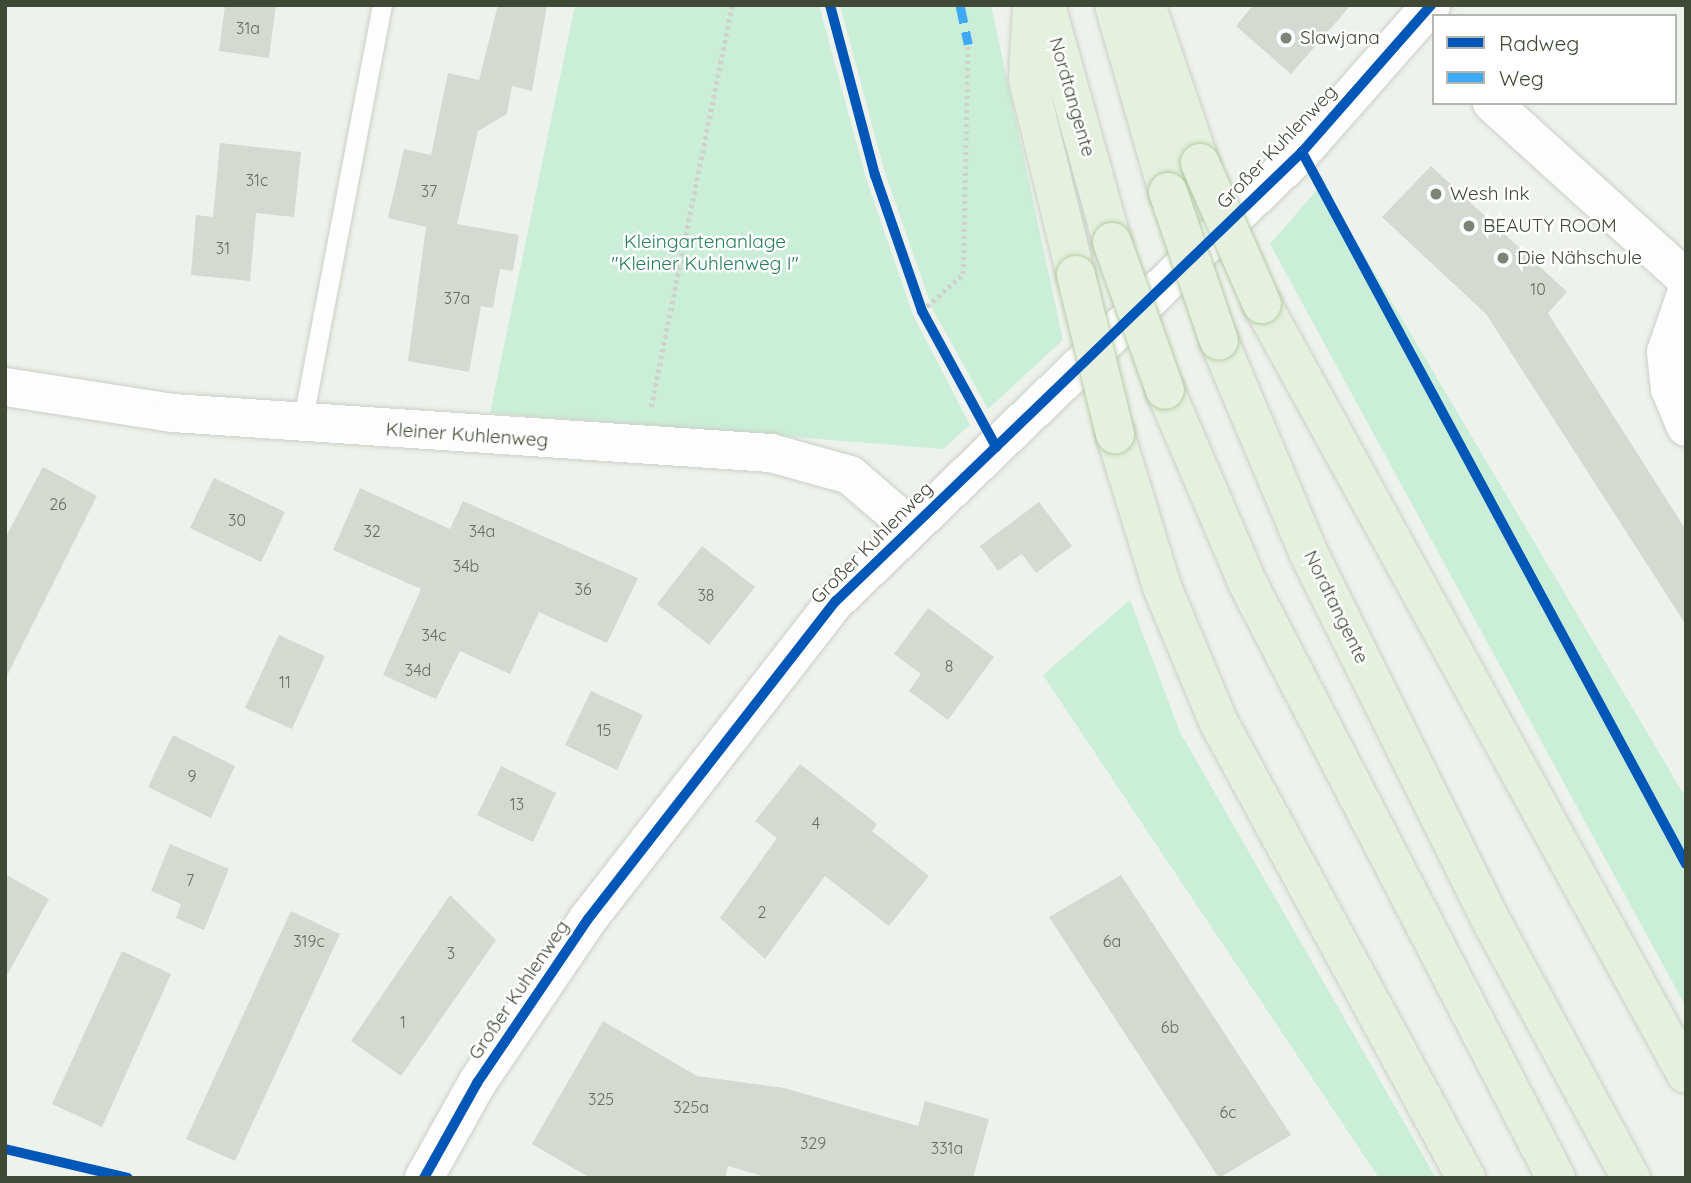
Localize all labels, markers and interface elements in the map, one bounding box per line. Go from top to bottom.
legend [1432,14,1677,105]
house number: 31a [236,18,260,38]
place label: Slawjana [1300,27,1380,49]
marker: Slawjana [1278,30,1294,46]
text: Radweg [1499,30,1579,56]
street label: Nordtangente [1044,35,1100,159]
text: Weg [1499,65,1544,91]
street label: Großer Kuhlenweg [1212,80,1342,214]
house number: 31c [246,170,268,190]
house number: 37 [421,181,437,201]
place label: Wesh Ink [1450,183,1530,205]
marker: Wesh Ink [1428,186,1444,202]
place label: BEAUTY ROOM [1483,215,1617,237]
marker: BEAUTY ROOM [1461,218,1477,234]
park label: Kleingartenanlage "Kleiner Kuhlenweg I" [611,231,799,275]
house number: 31 [216,238,230,258]
place label: Die Nähschule [1517,247,1642,269]
marker: Die Nähschule [1495,250,1511,266]
house number: 10 [1530,279,1546,299]
house number: 37a [444,288,470,308]
street label: Kleiner Kuhlenweg [385,418,549,452]
street label: Großer Kuhlenweg [806,477,938,609]
house number: 26 [49,494,67,514]
house number: 30 [228,510,246,530]
house number: 32 [363,521,381,541]
house number: 34a [469,521,495,541]
street label: Nordtangente [1299,547,1373,667]
house number: 34b [453,556,479,576]
house number: 36 [575,579,591,599]
house number: 38 [697,585,715,605]
house number: 34c [421,625,447,645]
house number: 8 [945,656,953,676]
house number: 34d [405,660,431,680]
house number: 11 [279,672,291,692]
house number: 15 [597,720,611,740]
house number: 9 [188,766,196,786]
house number: 13 [510,794,524,814]
house number: 4 [812,813,820,833]
house number: 7 [186,870,194,890]
house number: 2 [758,902,766,922]
street label: Großer Kuhlenweg [464,916,574,1064]
house number: 319c [293,931,325,951]
house number: 6a [1103,931,1121,951]
house number: 3 [447,943,455,963]
house number: 1 [400,1012,406,1032]
house number: 6b [1161,1017,1179,1037]
house number: 325 [588,1089,614,1109]
house number: 325a [673,1097,709,1117]
house number: 6c [1220,1102,1236,1122]
house number: 329 [800,1133,826,1153]
house number: 331a [931,1138,963,1158]

